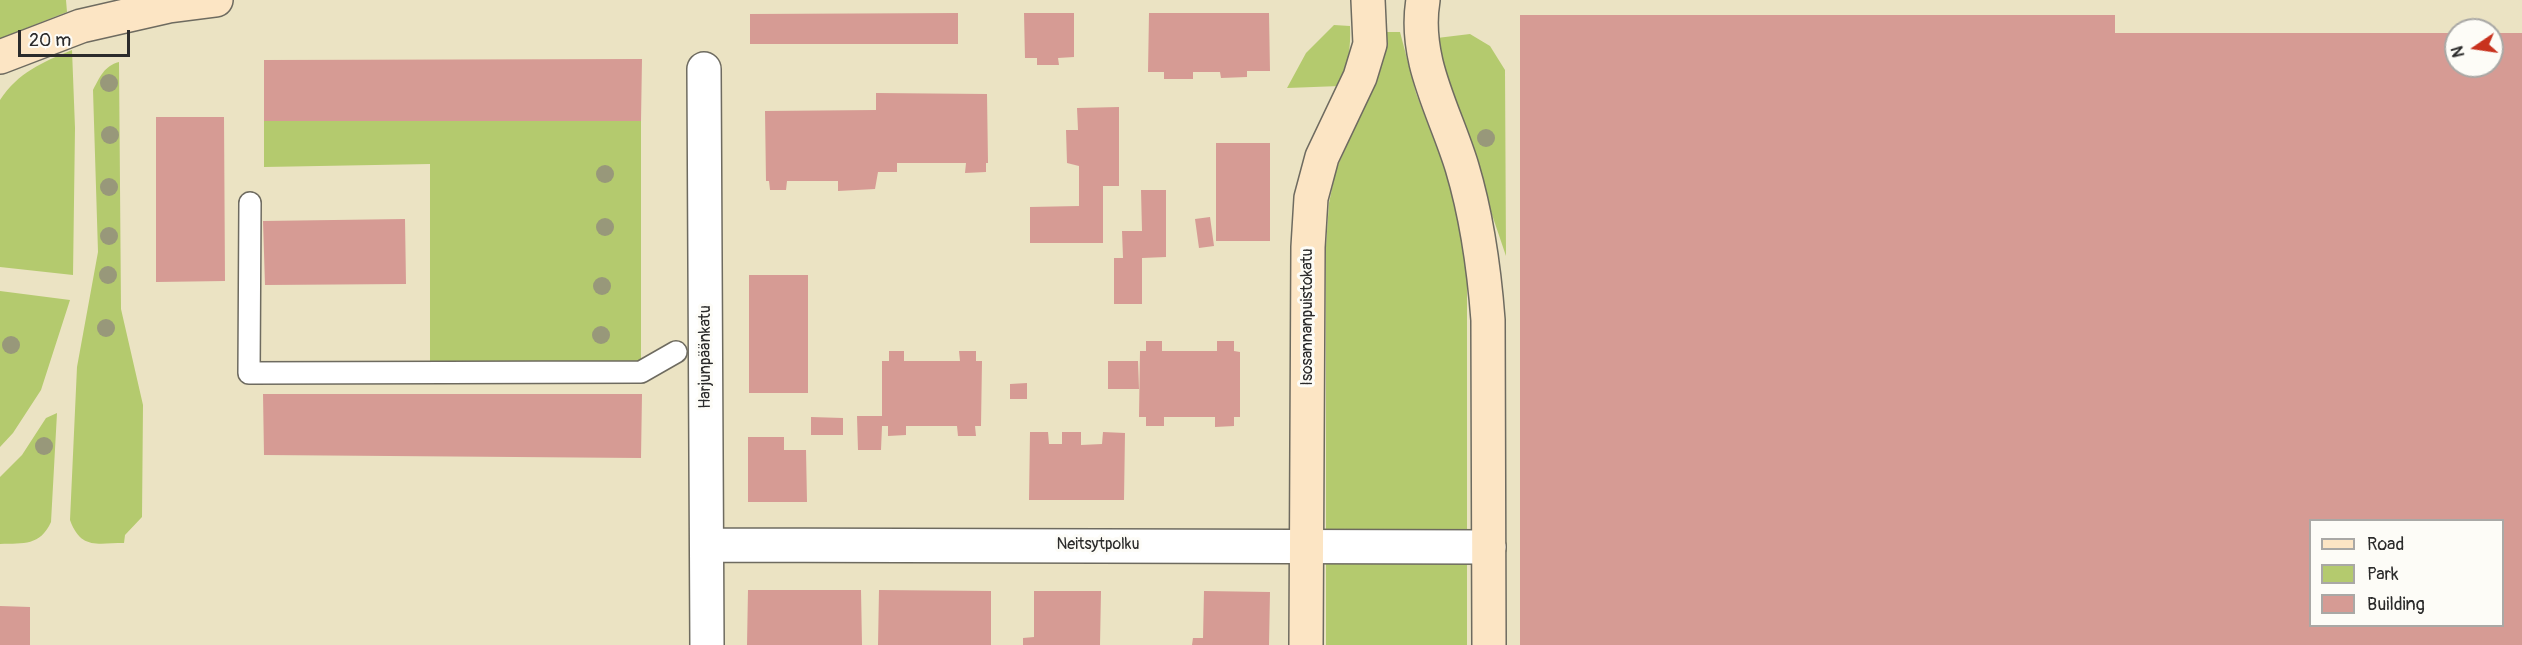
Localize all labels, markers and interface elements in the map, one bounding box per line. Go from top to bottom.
scale bar [21,18,134,56]
north arrow [2444,18,2504,78]
text: 20 m [29,29,71,52]
text: N [2447,44,2469,59]
street label: Isosannanpuistokatu [1298,248,1318,386]
street label: Harjunpäänkatu [696,305,716,409]
legend [2309,519,2504,627]
text: Road [2367,533,2404,556]
street label: Neitsytpolku [1056,535,1140,555]
text: Park [2367,563,2399,586]
text: Building [2367,593,2425,616]

